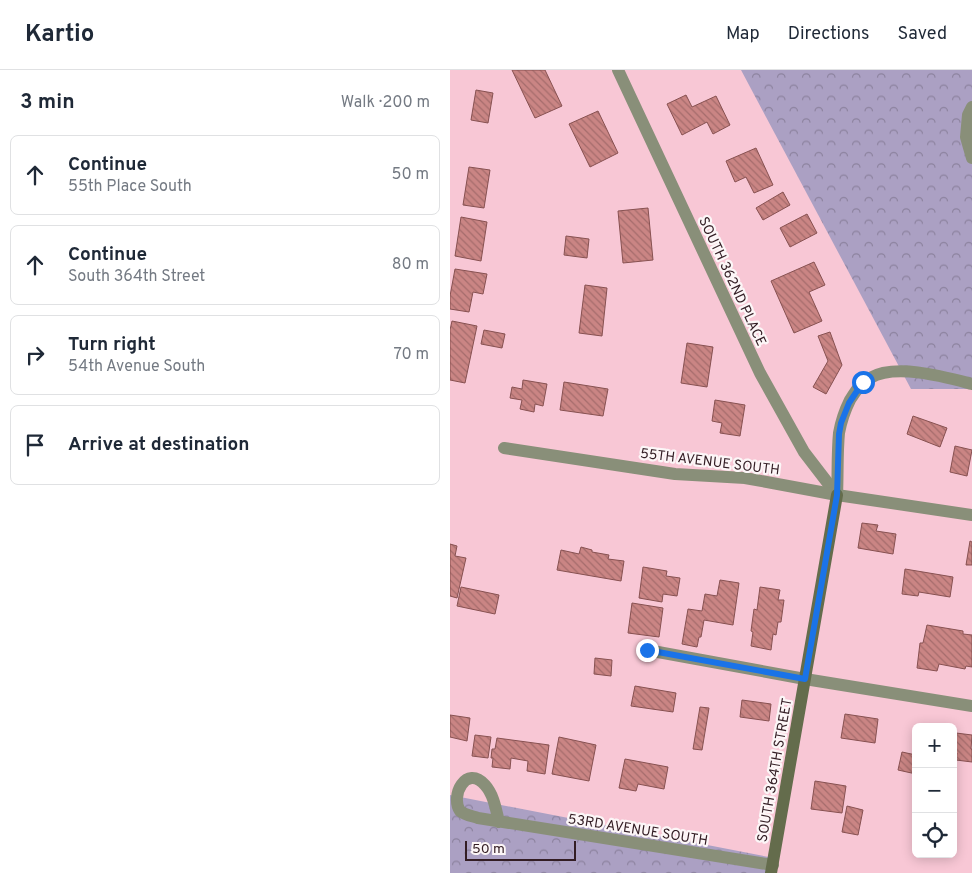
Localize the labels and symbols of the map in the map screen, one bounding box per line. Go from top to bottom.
street label: SOUTH 362ND PLACE [694,214,769,349]
route start [852,371,875,394]
street label: 55TH AVENUE SOUTH [639,445,781,479]
route end [636,639,659,662]
street label: SOUTH 364TH STREET [754,697,797,844]
street label: 53RD AVENUE SOUTH [567,811,709,850]
scale bar [465,838,576,861]

